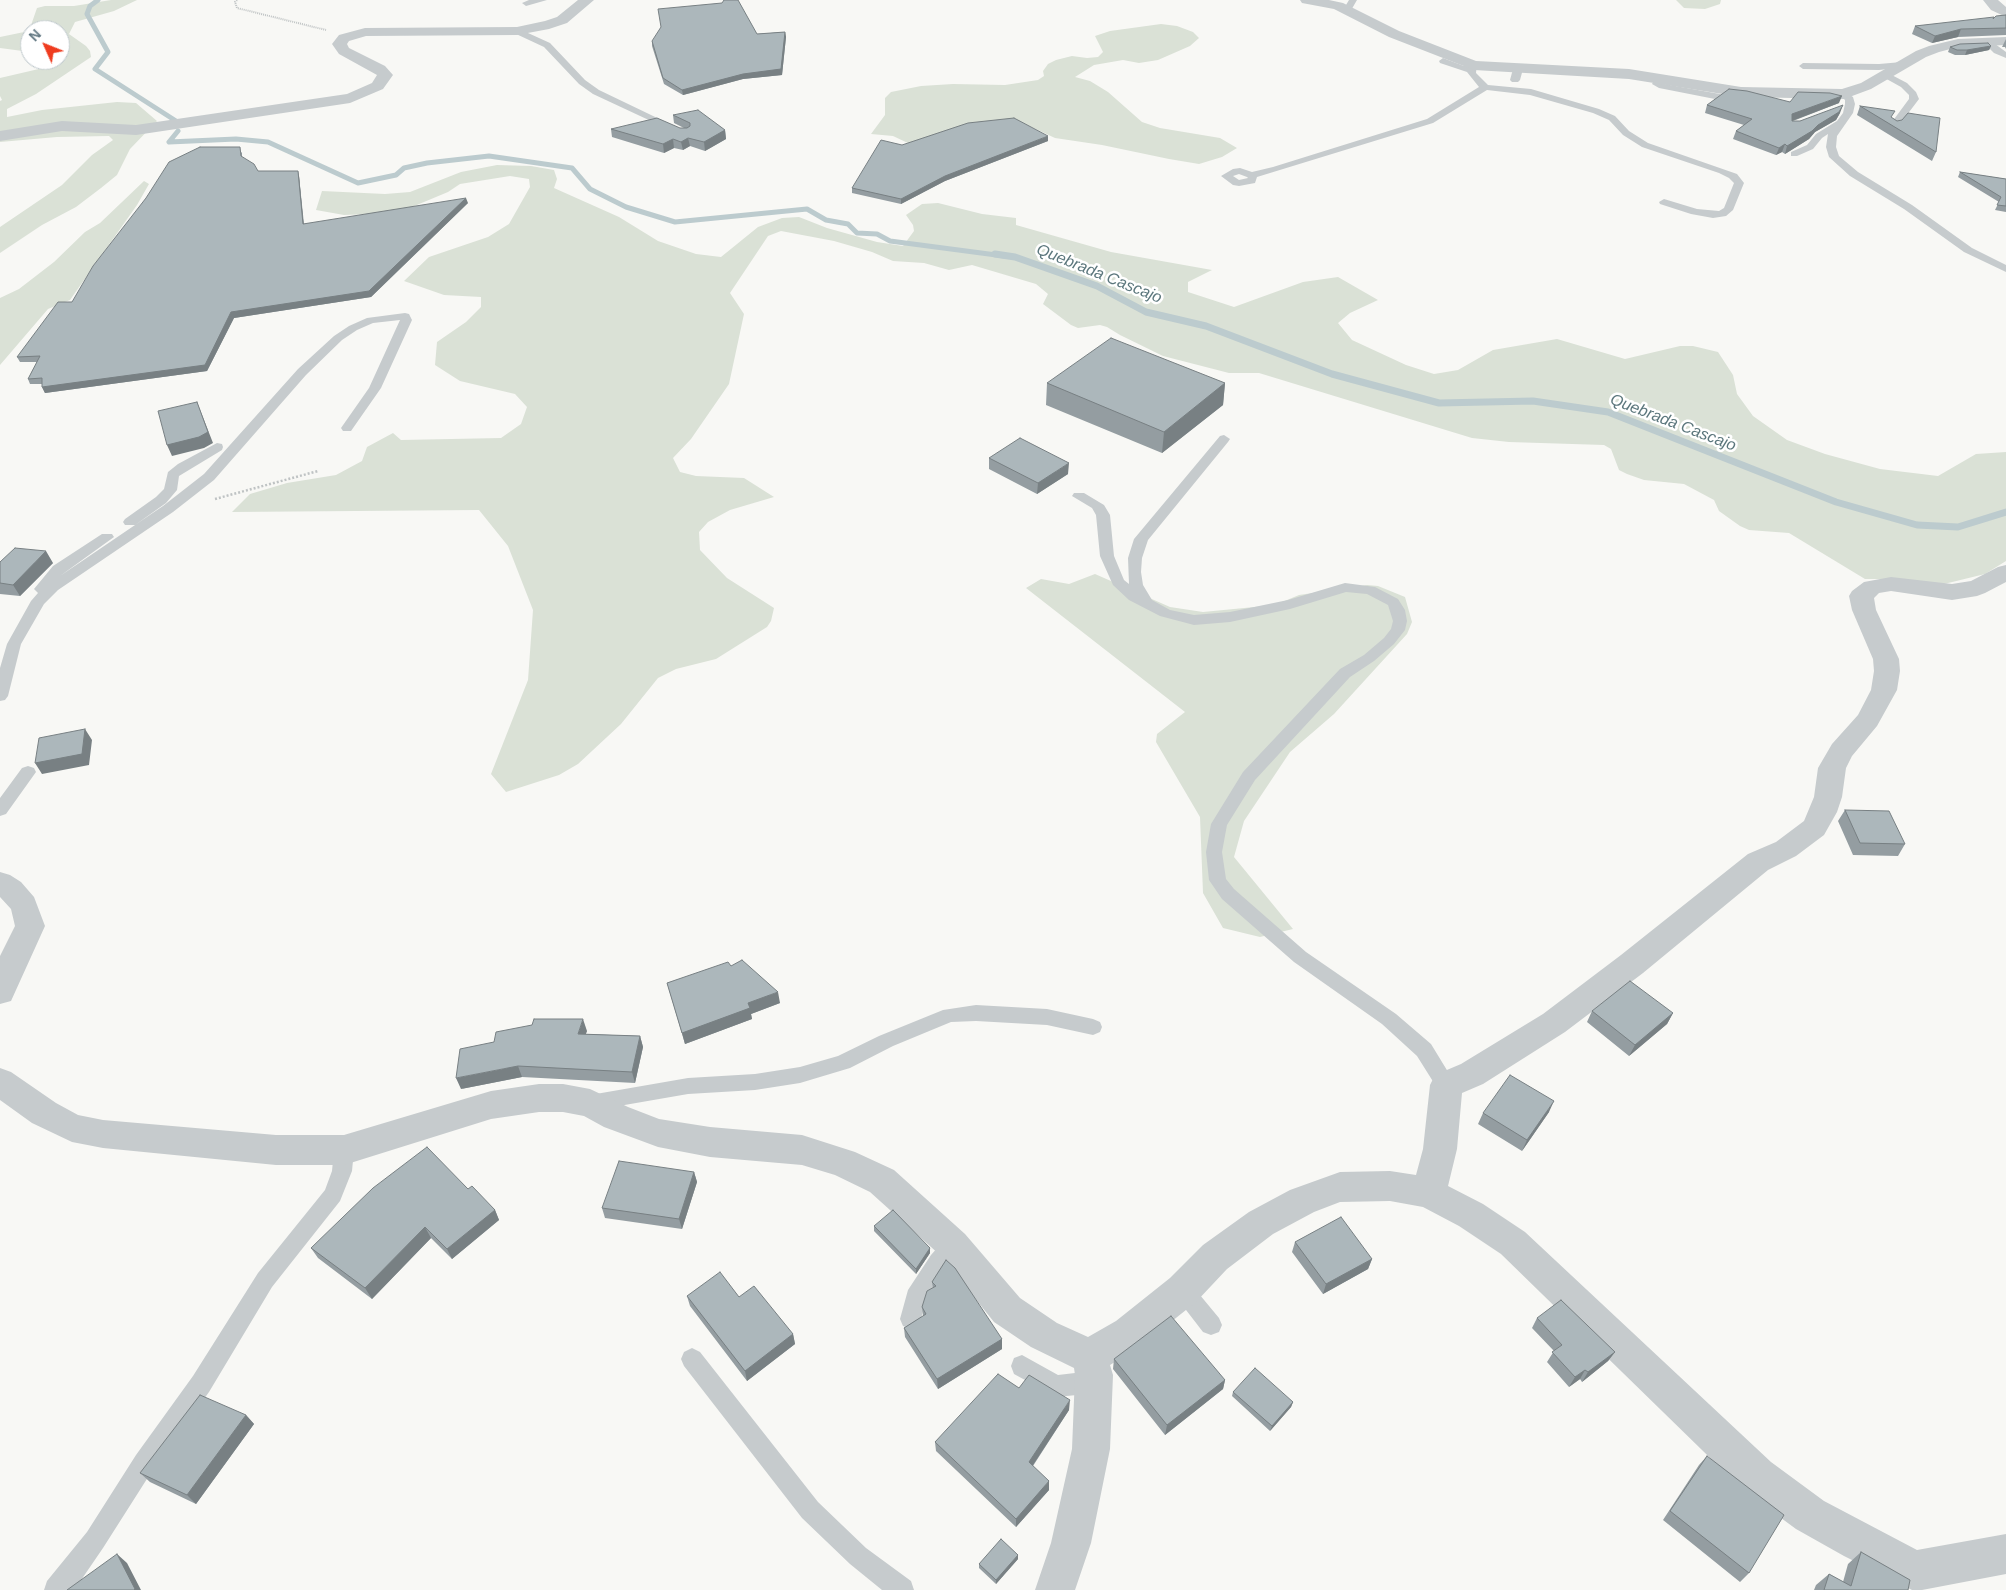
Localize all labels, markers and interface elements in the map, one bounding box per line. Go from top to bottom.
north arrow [20,20,70,70]
text: N [26,26,44,44]
water label: Quebrada Cascajo [1034,240,1164,308]
water label: Quebrada Cascajo [1607,390,1739,456]

